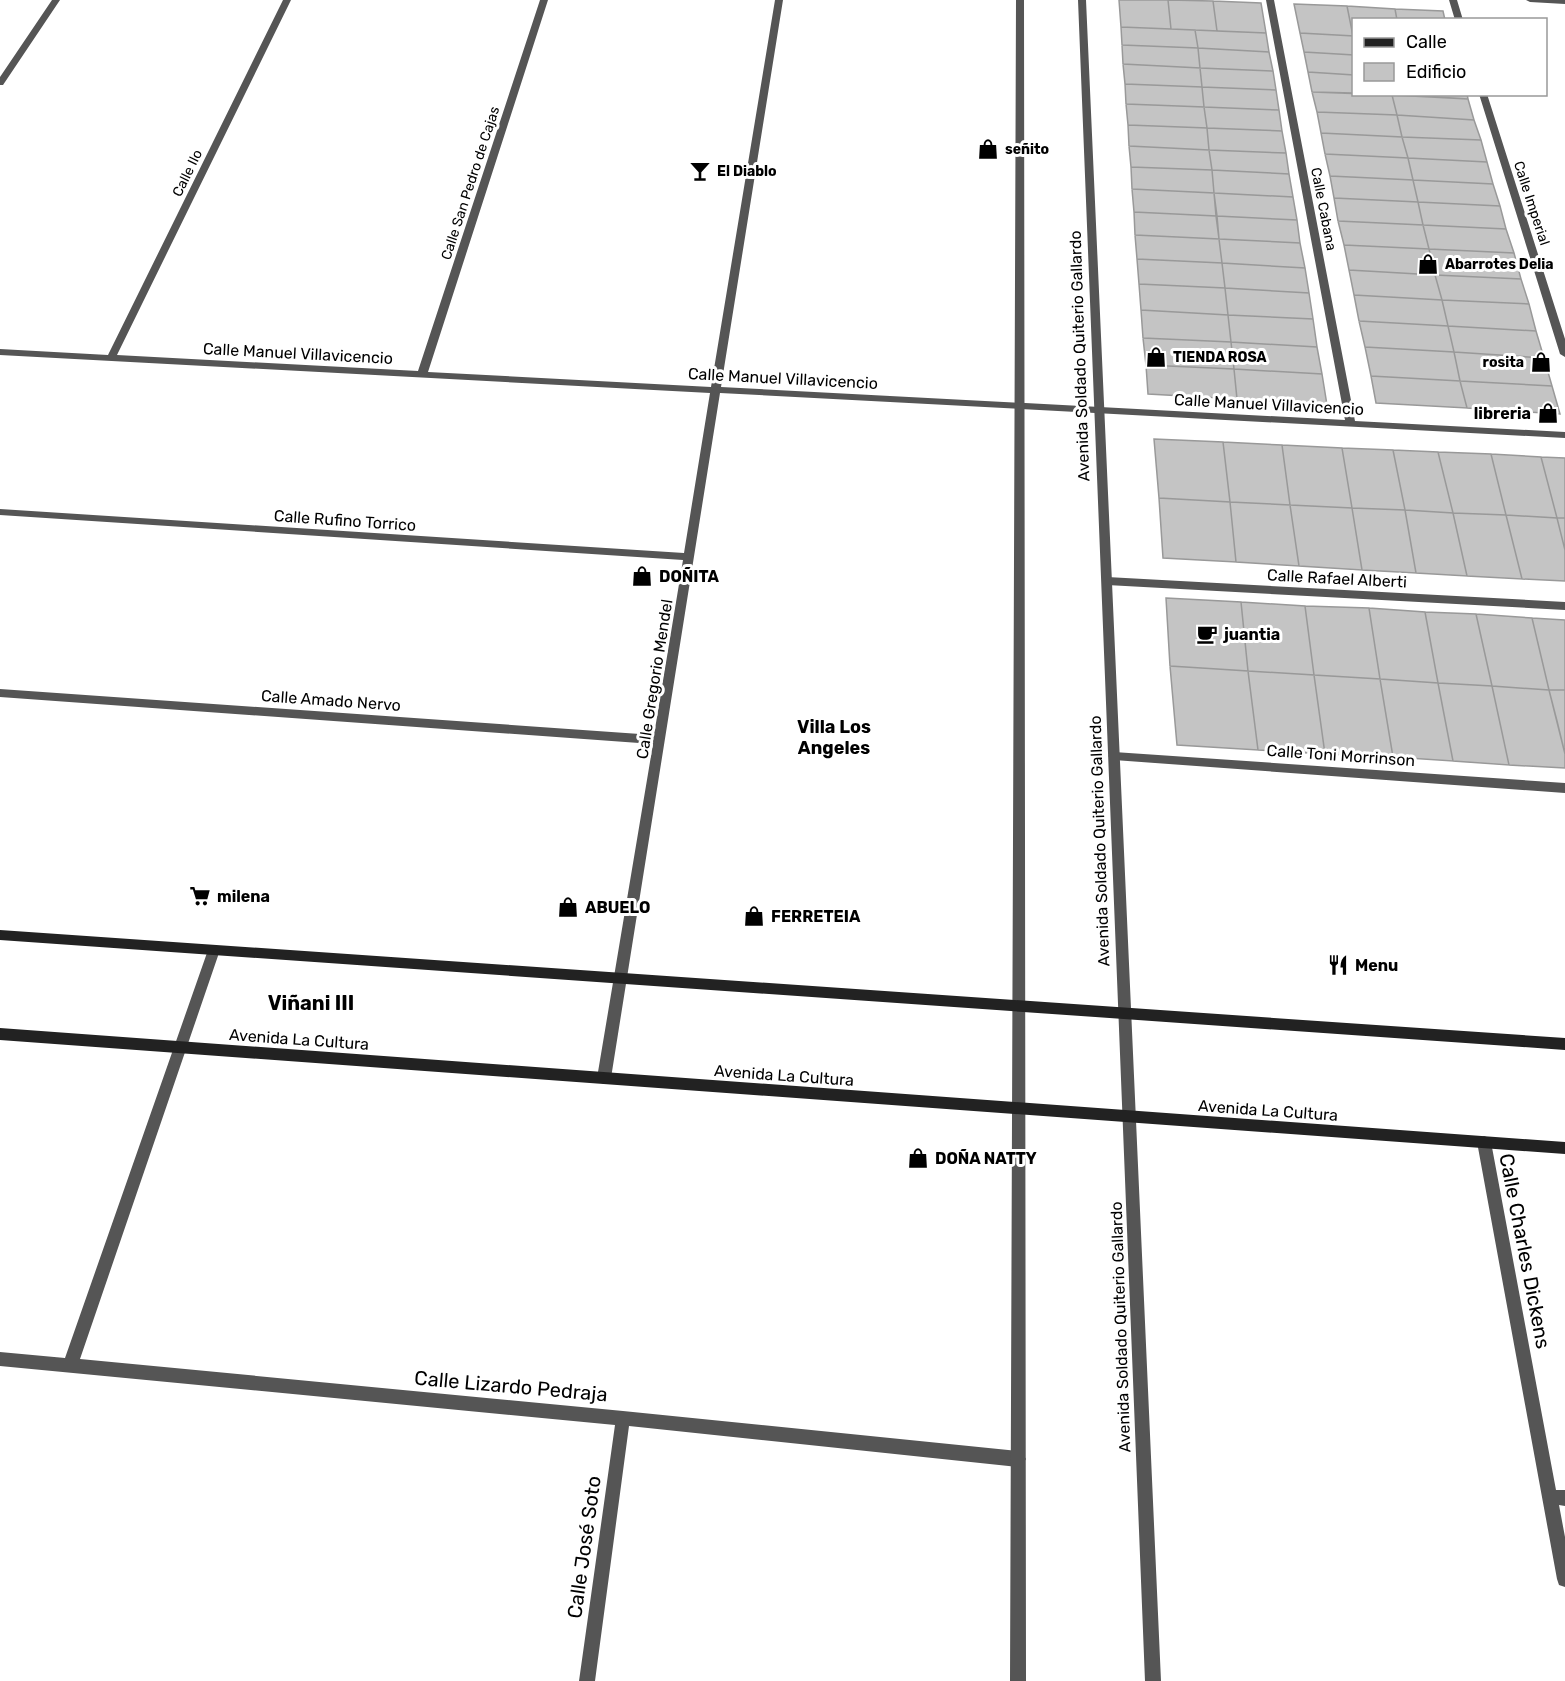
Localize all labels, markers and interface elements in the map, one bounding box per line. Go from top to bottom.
legend [1352,18,1547,96]
text: Calle [1406,31,1447,53]
text: Edificio [1406,61,1466,83]
street label: Calle San Pedro de Cajas [438,104,503,262]
shop icon: señito [976,137,1000,161]
place label: señito [1005,141,1049,158]
street label: Calle Ilo [169,147,206,200]
bar icon: El Diablo [688,159,712,183]
street label: Calle Imperial [1510,159,1553,247]
place label: El Diablo [717,163,777,180]
street label: Calle Cabana [1307,166,1340,252]
street label: Avenida Soldado Quiterio Gallardo [1066,230,1093,482]
shop icon: Abarrotes Delia [1416,252,1440,276]
place label: Abarrotes Delia [1445,256,1553,273]
street label: Calle Manuel Villavicencio [203,339,393,368]
shop icon: TIENDA ROSA [1144,345,1168,369]
place label: TIENDA ROSA [1173,349,1267,366]
shop icon: rosita [1529,350,1553,374]
place label: rosita [1483,354,1524,371]
street label: Calle Manuel Villavicencio [688,364,878,393]
street label: Calle Manuel Villavicencio [1174,390,1364,419]
shop icon: libreria [1536,401,1560,425]
place label: libreria [1474,404,1531,423]
street label: Calle Rufino Torrico [273,506,417,535]
shop icon: DOÑITA [630,564,654,588]
street label: Calle Rafael Alberti [1267,565,1407,592]
place label: DOÑITA [659,567,719,586]
street label: Calle Gregorio Mendel [632,598,677,760]
cafe icon: juantia [1195,622,1219,646]
place label: juantia [1223,625,1280,644]
street label: Calle Amado Nervo [260,686,401,715]
street label: Avenida Soldado Quiterio Gallardo [1086,715,1113,967]
district label: Villa Los Angeles [797,716,871,759]
street label: Calle Toni Morrinson [1266,741,1416,770]
supermarket icon: milena [188,884,212,908]
place label: milena [217,887,270,906]
shop icon: ABUELO [556,895,580,919]
place label: ABUELO [585,898,650,917]
shop icon: FERRETEIA [742,904,766,928]
place label: FERRETEIA [771,907,861,926]
restaurant icon: Menu [1326,953,1350,977]
place label: Menu [1355,956,1398,975]
district label: Viñani III [268,991,354,1015]
street label: Avenida La Cultura [228,1025,370,1054]
street label: Avenida La Cultura [713,1061,855,1090]
street label: Avenida La Cultura [1197,1096,1339,1125]
shop icon: DOÑA NATTY [906,1146,930,1170]
place label: DOÑA NATTY [935,1149,1037,1168]
street label: Calle Charles Dickens [1494,1151,1556,1351]
street label: Avenida Soldado Quiterio Gallardo [1107,1201,1134,1453]
street label: Calle Lizardo Pedraja [413,1366,609,1406]
street label: Calle José Soto [562,1474,606,1620]

